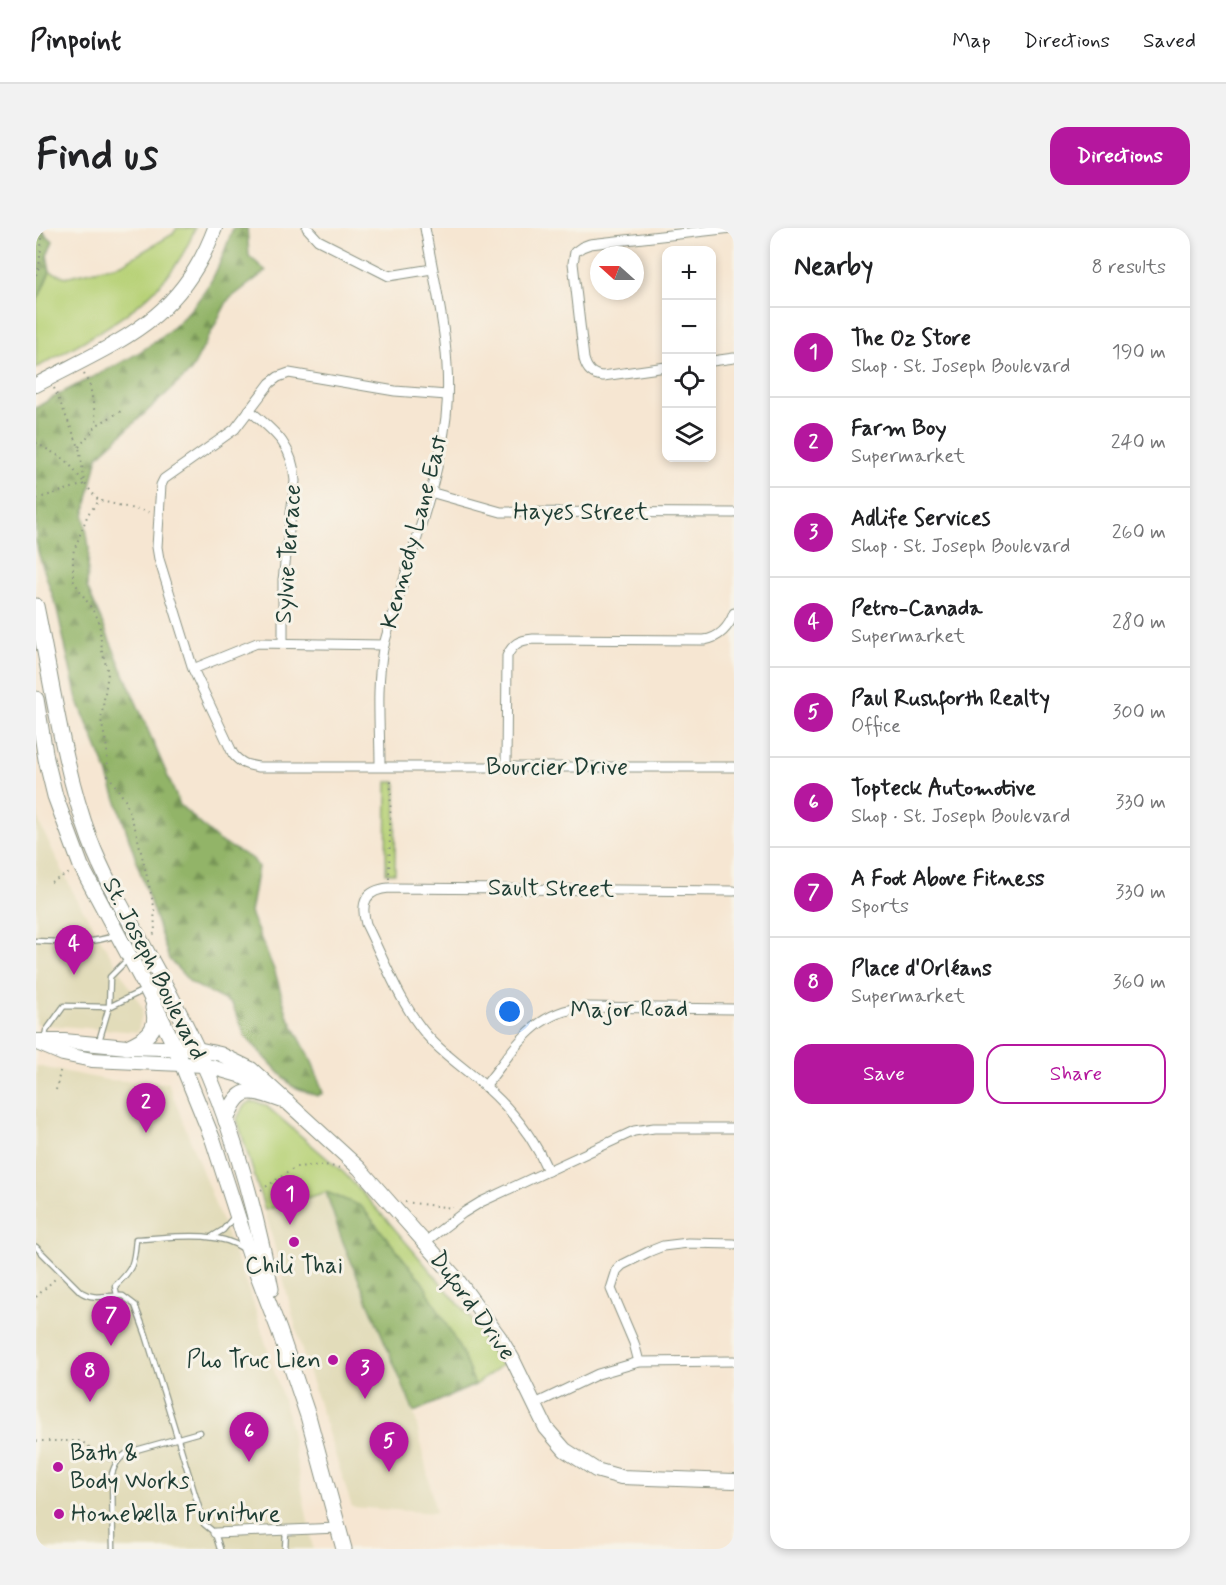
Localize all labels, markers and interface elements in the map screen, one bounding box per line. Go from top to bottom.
text: Pinpoint [30,23,121,60]
text: Map [952,27,991,55]
text: Directions [1024,27,1110,55]
text: Saved [1143,27,1196,55]
button: Directions [1050,127,1190,185]
text: Find us [36,129,158,184]
north arrow [590,246,644,300]
map controls [662,246,716,462]
button: + [662,246,716,300]
text: Nearby [794,250,873,284]
text: 8 results [1092,254,1166,281]
button: − [662,300,716,354]
text: The Oz Store [851,325,971,353]
text: 1 [809,339,818,366]
text: 190 m [1112,339,1166,366]
text: Shop · St. Joseph Boulevard [851,353,1071,380]
button: locate [662,354,716,408]
button: layers [662,408,716,462]
text: Farm Boy [851,415,947,443]
text: 2 [809,429,818,456]
text: 240 m [1111,429,1166,456]
street label: Kennedy Lane East [374,431,456,632]
text: Supermarket [851,443,965,470]
street label: Sylvie Terrace [269,483,309,625]
street label: Hayes Street [513,497,649,528]
text: Adlife Services [851,505,990,533]
text: 3 [809,519,818,546]
text: 260 m [1112,519,1166,546]
text: Shop · St. Joseph Boulevard [851,533,1071,560]
text: Petro-Canada [851,595,982,623]
text: 4 [808,609,819,636]
text: 280 m [1112,609,1166,636]
text: Supermarket [851,623,965,650]
text: Paul Rushforth Realty [851,685,1050,713]
text: 5 [808,699,820,726]
text: 300 m [1112,699,1166,726]
text: Office [851,713,901,740]
street label: Bourcier Drive [486,752,628,783]
text: Topteck Automotive [851,775,1036,803]
text: 6 [808,789,819,816]
text: 330 m [1115,789,1166,816]
text: Shop · St. Joseph Boulevard [851,803,1071,830]
text: A Foot Above Fitness [851,865,1045,893]
street label: St. Joseph Boulevard [95,872,213,1066]
street label: Sault Street [488,872,614,906]
text: 7 [807,879,820,906]
text: 330 m [1115,879,1166,906]
text: Sports [851,893,909,920]
pin: 4 [54,926,93,975]
text: Place d'Orléans [851,955,992,983]
text: 8 [808,969,819,996]
text: 360 m [1113,969,1166,996]
text: Supermarket [851,983,965,1010]
street label: Major Road [570,993,688,1027]
your location [495,997,524,1026]
button: Save [794,1044,974,1104]
button: Share [986,1044,1166,1104]
pin: 2 [126,1084,166,1133]
pin: 1 [270,1176,310,1225]
marker: Chili Thai [287,1235,301,1249]
street label: Duford Drive [420,1245,522,1368]
place label: Chili Thai [245,1251,343,1282]
pin: 7 [92,1296,130,1346]
place label: Pho Truc Lien [186,1345,321,1376]
pin: 3 [346,1350,384,1399]
pin: 8 [70,1352,110,1402]
marker: Pho Truc Lien [326,1353,340,1367]
pin: 6 [230,1412,268,1462]
pin: 5 [370,1422,408,1472]
place label: Bath & Body Works [70,1438,190,1497]
marker: Bath & Body Works [51,1460,65,1474]
place label: Homebella Furniture [71,1499,280,1530]
marker: Homebella Furniture [52,1507,66,1521]

